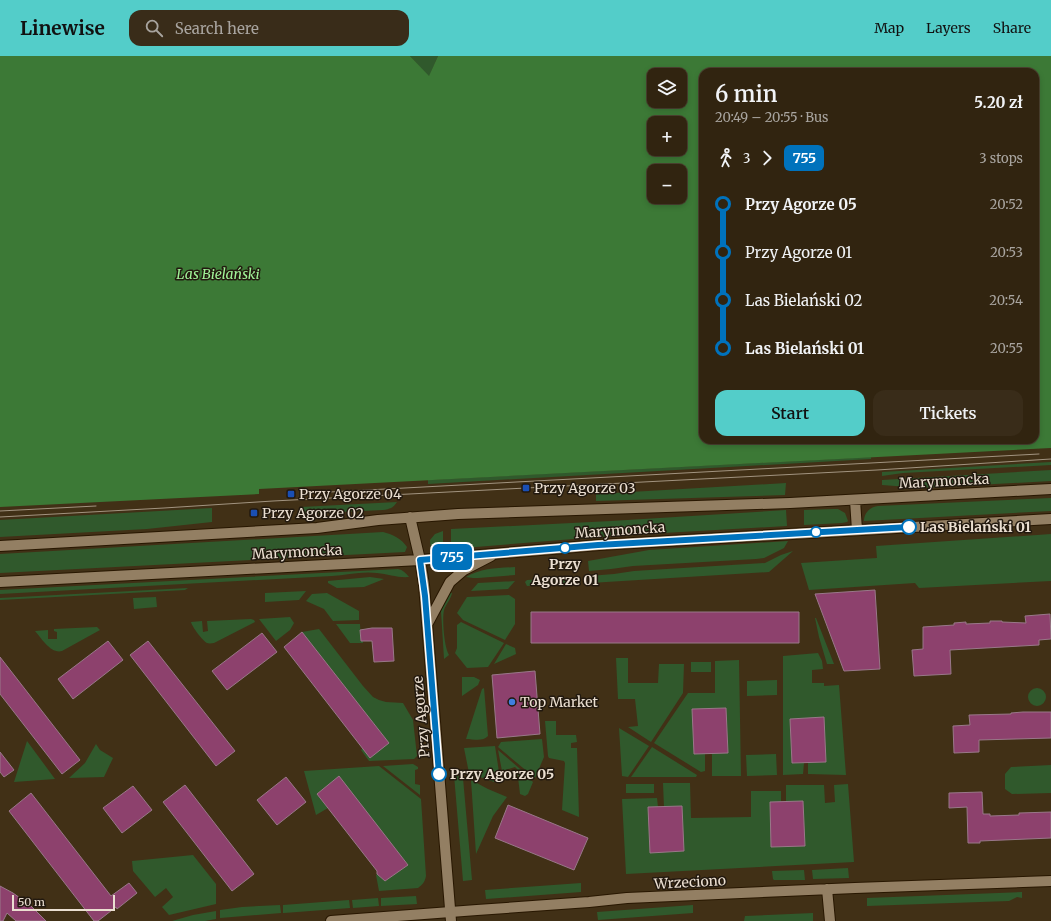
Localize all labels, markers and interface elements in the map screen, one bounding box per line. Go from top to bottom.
search box [129,10,409,46]
text: Linewise [20,16,105,40]
icon: search [143,17,165,39]
text: Search here [175,19,259,38]
text: Map [874,19,904,37]
text: Layers [926,19,971,37]
text: Share [993,19,1031,37]
map controls [647,68,687,204]
button: layers [647,68,687,108]
text: 6 min [715,80,778,108]
text: 5.20 zł [974,93,1023,112]
text: 20:49 – 20:55 · Bus [715,109,828,126]
button: + [647,116,687,156]
icon: walk [715,147,737,169]
icon: forward [756,147,778,169]
text: 755 [792,149,816,167]
text: 3 [743,150,750,167]
text: 3 stops [979,150,1023,167]
button: − [647,164,687,204]
text: Przy Agorze 05 [745,195,857,214]
text: 20:52 [990,196,1023,213]
text: Przy Agorze 01 [745,243,852,262]
text: 20:53 [990,244,1023,261]
park label: Las Bielański [176,265,260,283]
text: Las Bielański 02 [745,291,862,310]
text: 20:54 [989,292,1023,309]
text: Las Bielański 01 [745,339,864,358]
text: 20:55 [990,340,1023,357]
button: Start [715,390,865,436]
button: Tickets [873,390,1023,436]
street label: Marymoncka [898,470,990,492]
place label: Przy Agorze 03 [534,479,635,497]
marker: Przy Agorze 03 [521,483,531,493]
place label: Przy Agorze 04 [299,485,402,503]
marker: Przy Agorze 04 [286,489,296,499]
place label: Przy Agorze 02 [262,504,364,522]
marker: Przy Agorze 02 [249,508,259,518]
street label: Marymoncka [574,518,666,542]
place label: Las Bielański 01 [920,518,1032,536]
marker: Las Bielański 01 [901,519,917,535]
unlabelled marker [810,526,822,538]
street label: Marymoncka [251,541,343,563]
marker: Przy Agorze 01 [559,542,571,554]
line badge: 755 [429,544,475,570]
text: 755 [440,548,464,566]
place label: Przy Agorze 01 [530,555,599,589]
street label: Przy Agorze [408,675,434,759]
place label: Top Market [520,693,599,711]
marker: Top Market [507,697,517,707]
place label: Przy Agorze 05 [450,765,554,783]
marker: Przy Agorze 05 [431,766,447,782]
street label: Wrzeciono [653,871,726,893]
scale bar [12,893,115,912]
text: 50 m [18,895,45,909]

